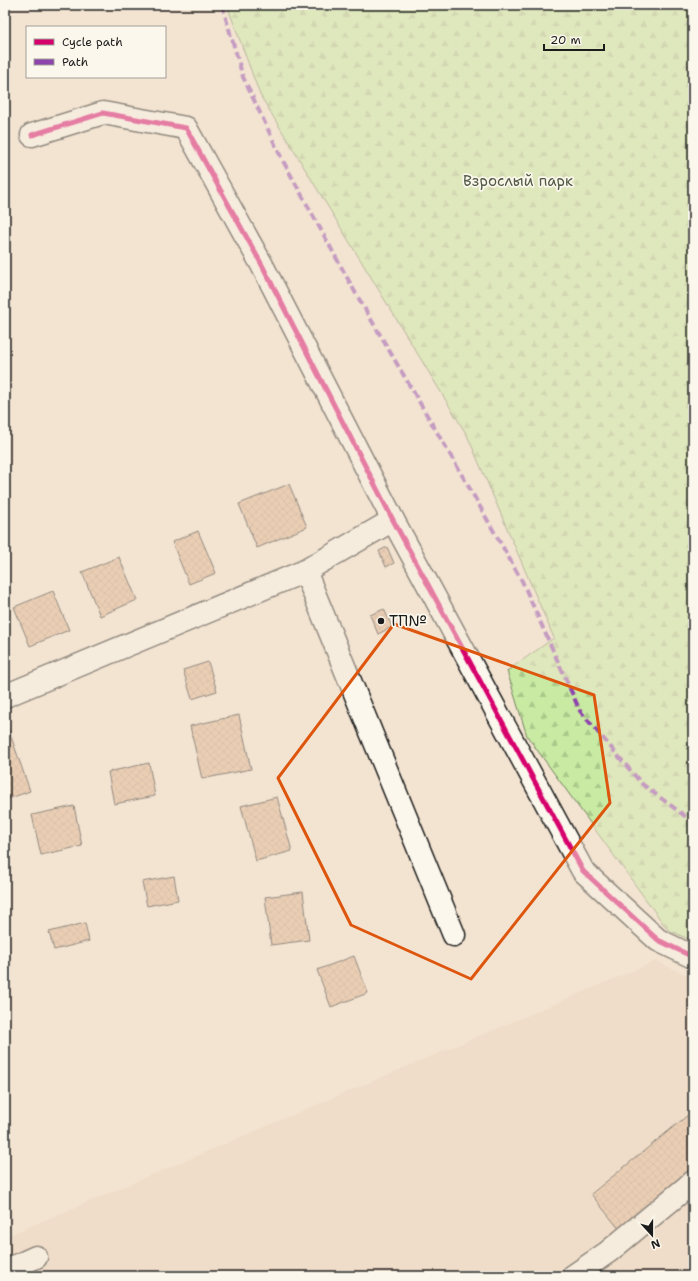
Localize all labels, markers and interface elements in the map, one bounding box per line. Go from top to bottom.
legend [26,26,166,78]
scale bar [544,26,604,52]
text: 20 m [550,32,581,48]
text: Cycle path [62,34,123,50]
text: Path [62,54,88,70]
park label: Взрослый парк [463,171,573,191]
place label: ТП№ [389,611,426,631]
marker: ТП№ [376,616,386,626]
north arrow [632,1215,672,1255]
text: N [648,1235,662,1253]

